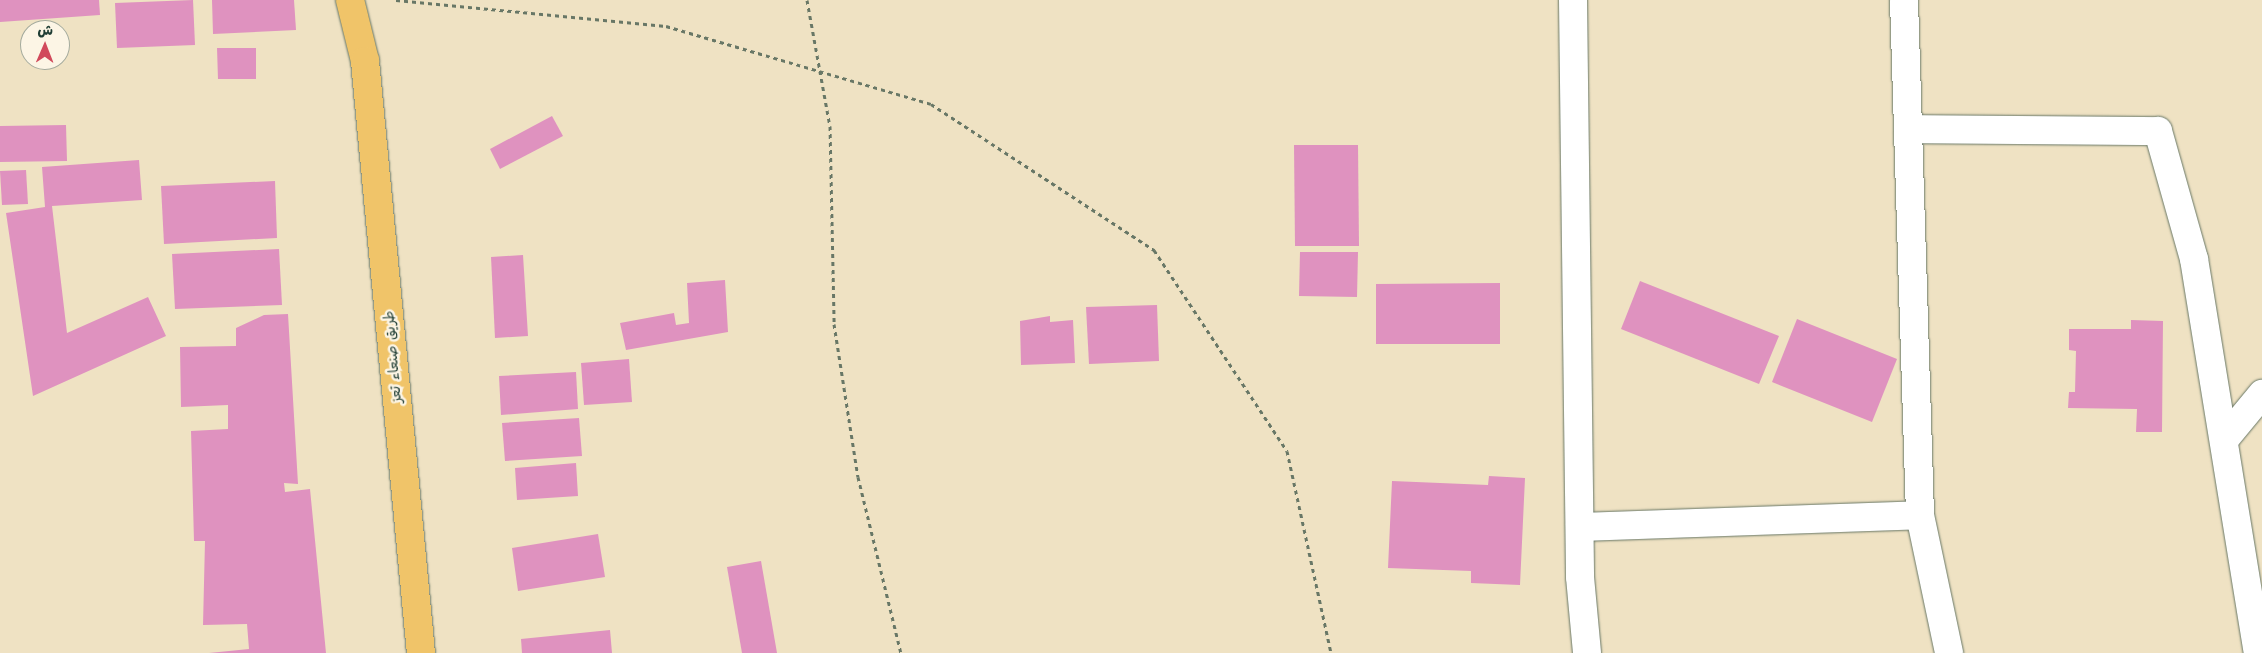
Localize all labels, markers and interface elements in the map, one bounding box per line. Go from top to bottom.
north arrow [20,20,70,70]
text: ش [37,20,53,42]
street label: طريق صنعاء تعز [381,310,405,404]

